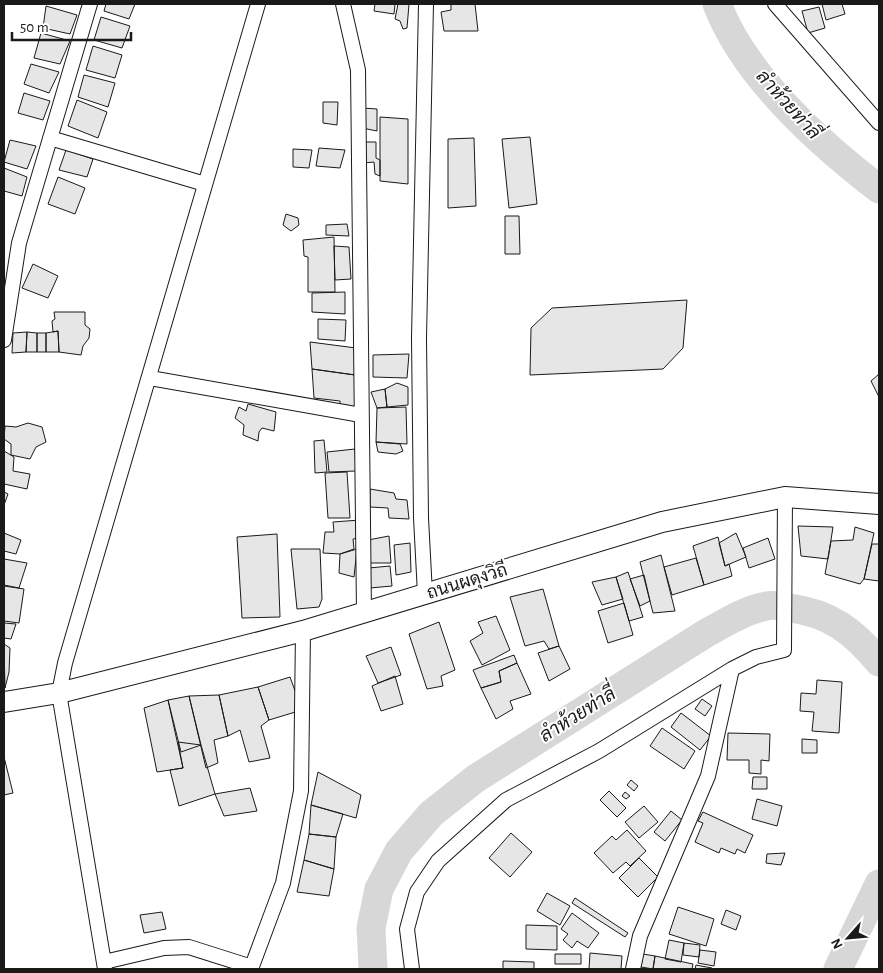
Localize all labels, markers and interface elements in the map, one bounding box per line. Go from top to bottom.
scale bar [12,10,131,42]
text: 50 m [20,20,49,35]
water label: ลำห้วยท่าลี่ [752,61,831,145]
street label: ถนนผดุงวิถี [423,556,510,605]
water label: ลำห้วยท่าลี่ [532,676,621,746]
north arrow [823,913,873,963]
text: N [829,936,846,951]

